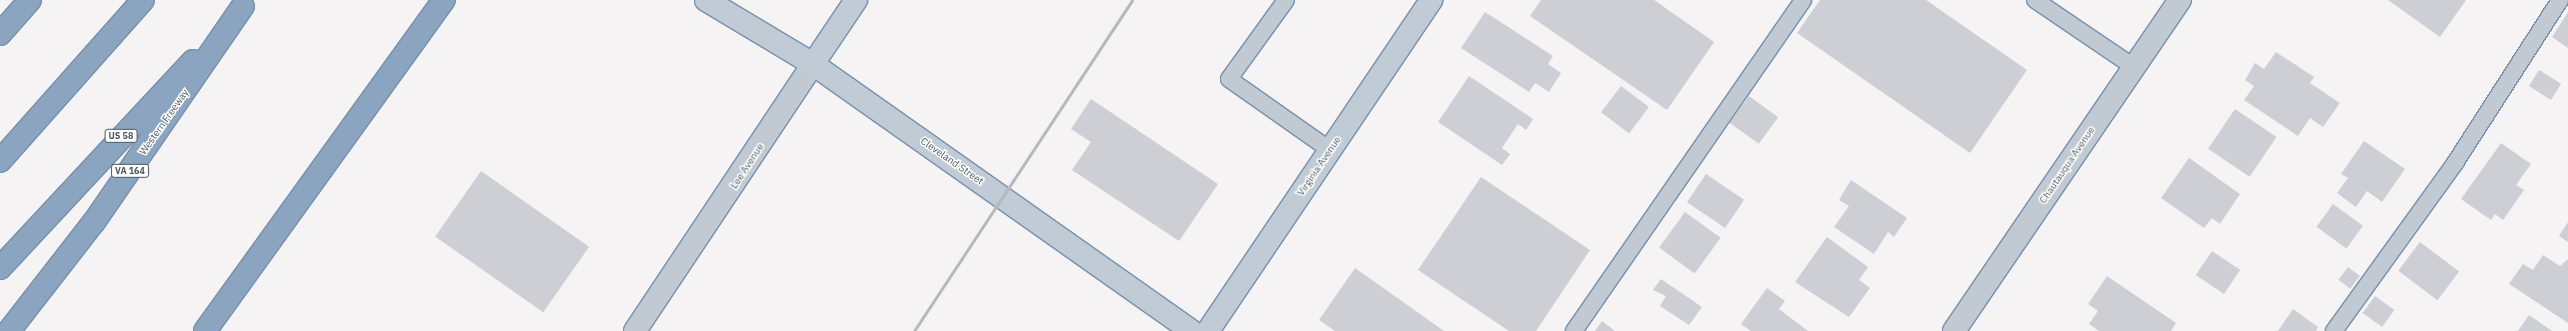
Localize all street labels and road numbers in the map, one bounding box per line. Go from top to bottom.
street label: Western Freeway [137,87,191,157]
street label: Chautauqua Avenue [2037,124,2097,206]
road number: US 58 [104,129,138,143]
street label: Virginia Avenue [1295,134,1343,198]
street label: Cleveland Street [918,135,986,187]
street label: Lee Avenue [728,141,766,191]
road number: VA 164 [111,164,149,178]

